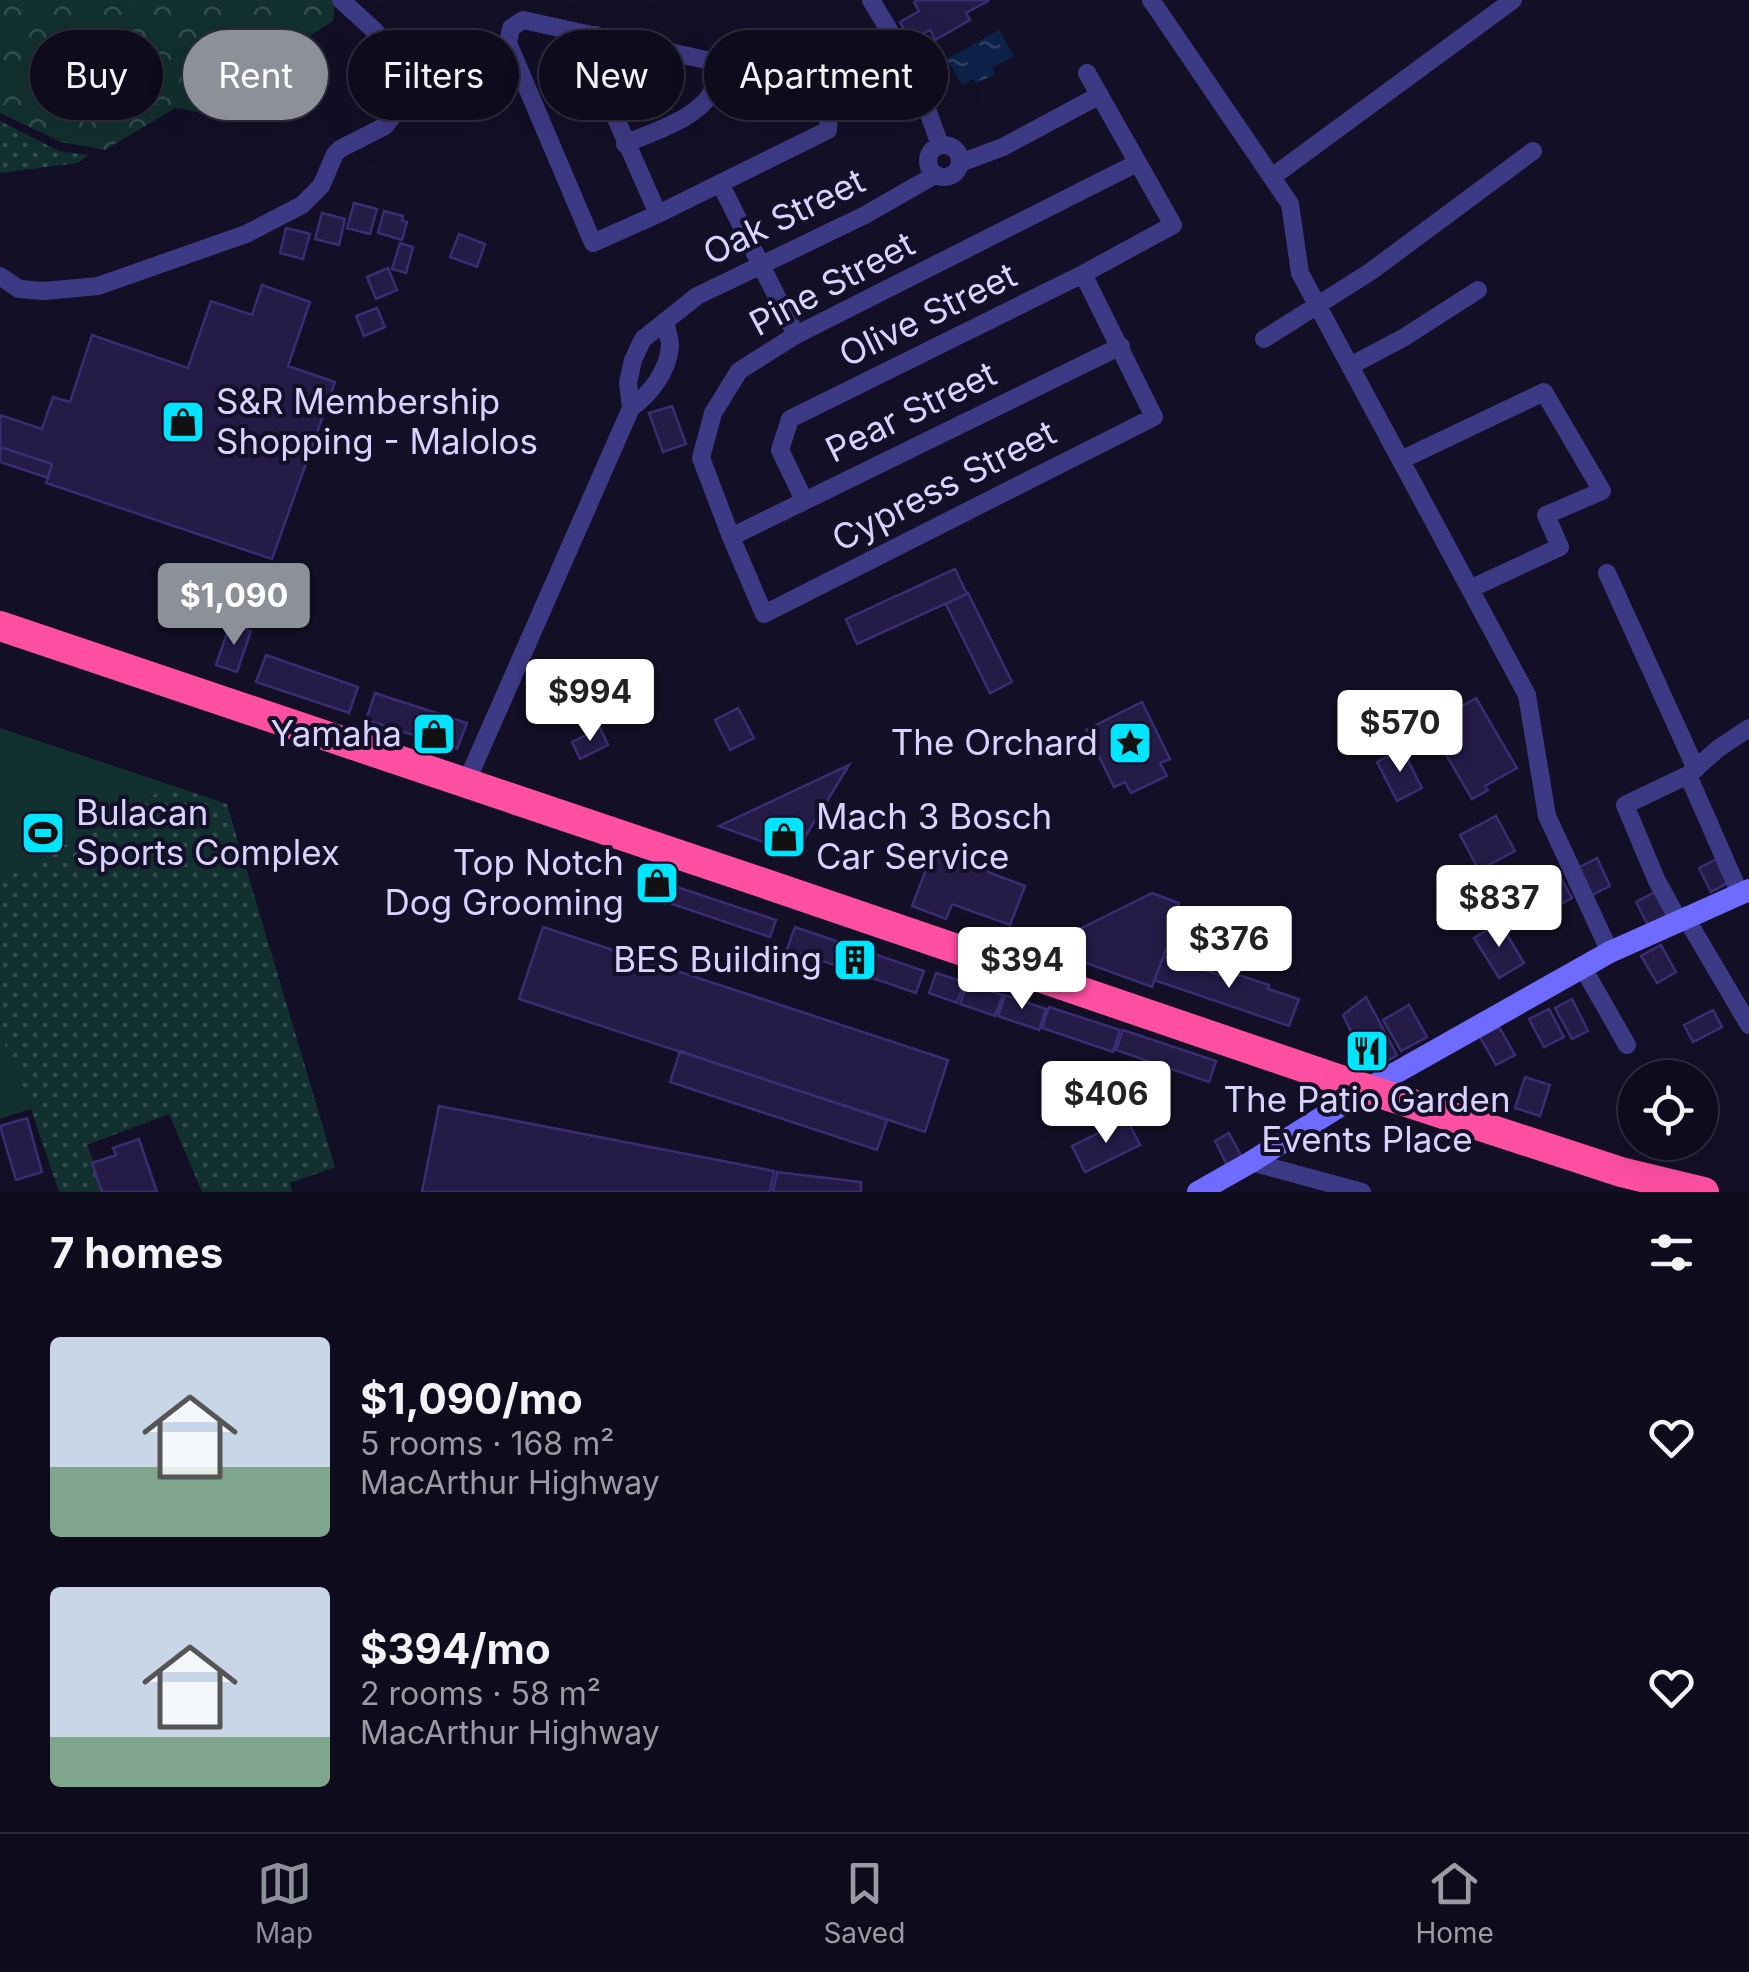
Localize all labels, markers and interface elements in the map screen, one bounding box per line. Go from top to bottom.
chip: Buy [30,30,163,120]
chip: Rent [183,30,328,120]
chip: Filters [348,30,519,120]
chip: New [539,30,684,120]
chip: Apartment [704,30,948,120]
street label: Oak Street [696,159,871,273]
street label: Pine Street [742,222,921,344]
street label: Olive Street [832,253,1023,375]
street label: Pear Street [819,352,1003,470]
place label: S&R Membership Shopping - Malolos [216,380,538,462]
shop icon: S&R Membership Shopping - Malolos [160,399,206,445]
street label: Cypress Street [825,411,1062,559]
pin: $1,090 [153,563,315,648]
text: $1,090 [180,576,288,615]
pin: $994 [531,659,649,744]
text: $994 [548,672,632,711]
pin: $570 [1341,690,1459,775]
text: $570 [1359,703,1441,742]
shop icon: Yamaha [411,711,457,757]
place label: Yamaha [270,712,402,754]
place icon: The Orchard [1107,720,1153,766]
place label: The Orchard [891,721,1098,763]
place label: Bulacan Sports Complex [76,791,340,873]
place label: Mach 3 Bosch Car Service [816,795,1052,877]
sports icon: Bulacan Sports Complex [20,810,66,856]
shop icon: Mach 3 Bosch Car Service [761,814,807,860]
place label: Top Notch Dog Grooming [384,841,624,923]
shop icon: Top Notch Dog Grooming [634,860,680,906]
pin: $837 [1440,865,1558,950]
text: $837 [1458,878,1540,917]
pin: $376 [1170,906,1288,991]
text: $376 [1189,919,1269,958]
pin: $394 [963,927,1081,1012]
building icon: BES Building [832,937,878,983]
place label: BES Building [613,938,822,980]
text: $394 [980,940,1064,979]
restaurant icon: The Patio Garden Events Place [1344,1028,1390,1074]
map controls [1618,1060,1718,1160]
button: locate [1618,1060,1718,1160]
pin: $406 [1047,1061,1165,1146]
text: $406 [1064,1074,1148,1113]
place label: The Patio Garden Events Place [1223,1078,1511,1160]
icon: filters [1644,1225,1699,1280]
text: 7 homes [50,1227,223,1278]
text: $1,090/mo [360,1373,583,1424]
icon: home [130,1377,250,1497]
icon: heart [1644,1410,1699,1465]
text: 5 rooms · 168 m² [360,1424,614,1463]
text: MacArthur Highway [360,1463,660,1502]
text: $394/mo [360,1623,551,1674]
icon: home [130,1627,250,1747]
icon: heart [1644,1660,1699,1715]
text: 2 rooms · 58 m² [360,1674,601,1713]
text: MacArthur Highway [360,1713,660,1752]
tab: Map [255,1856,313,1950]
tab: Saved [823,1856,905,1950]
tab: Home [1415,1856,1494,1950]

